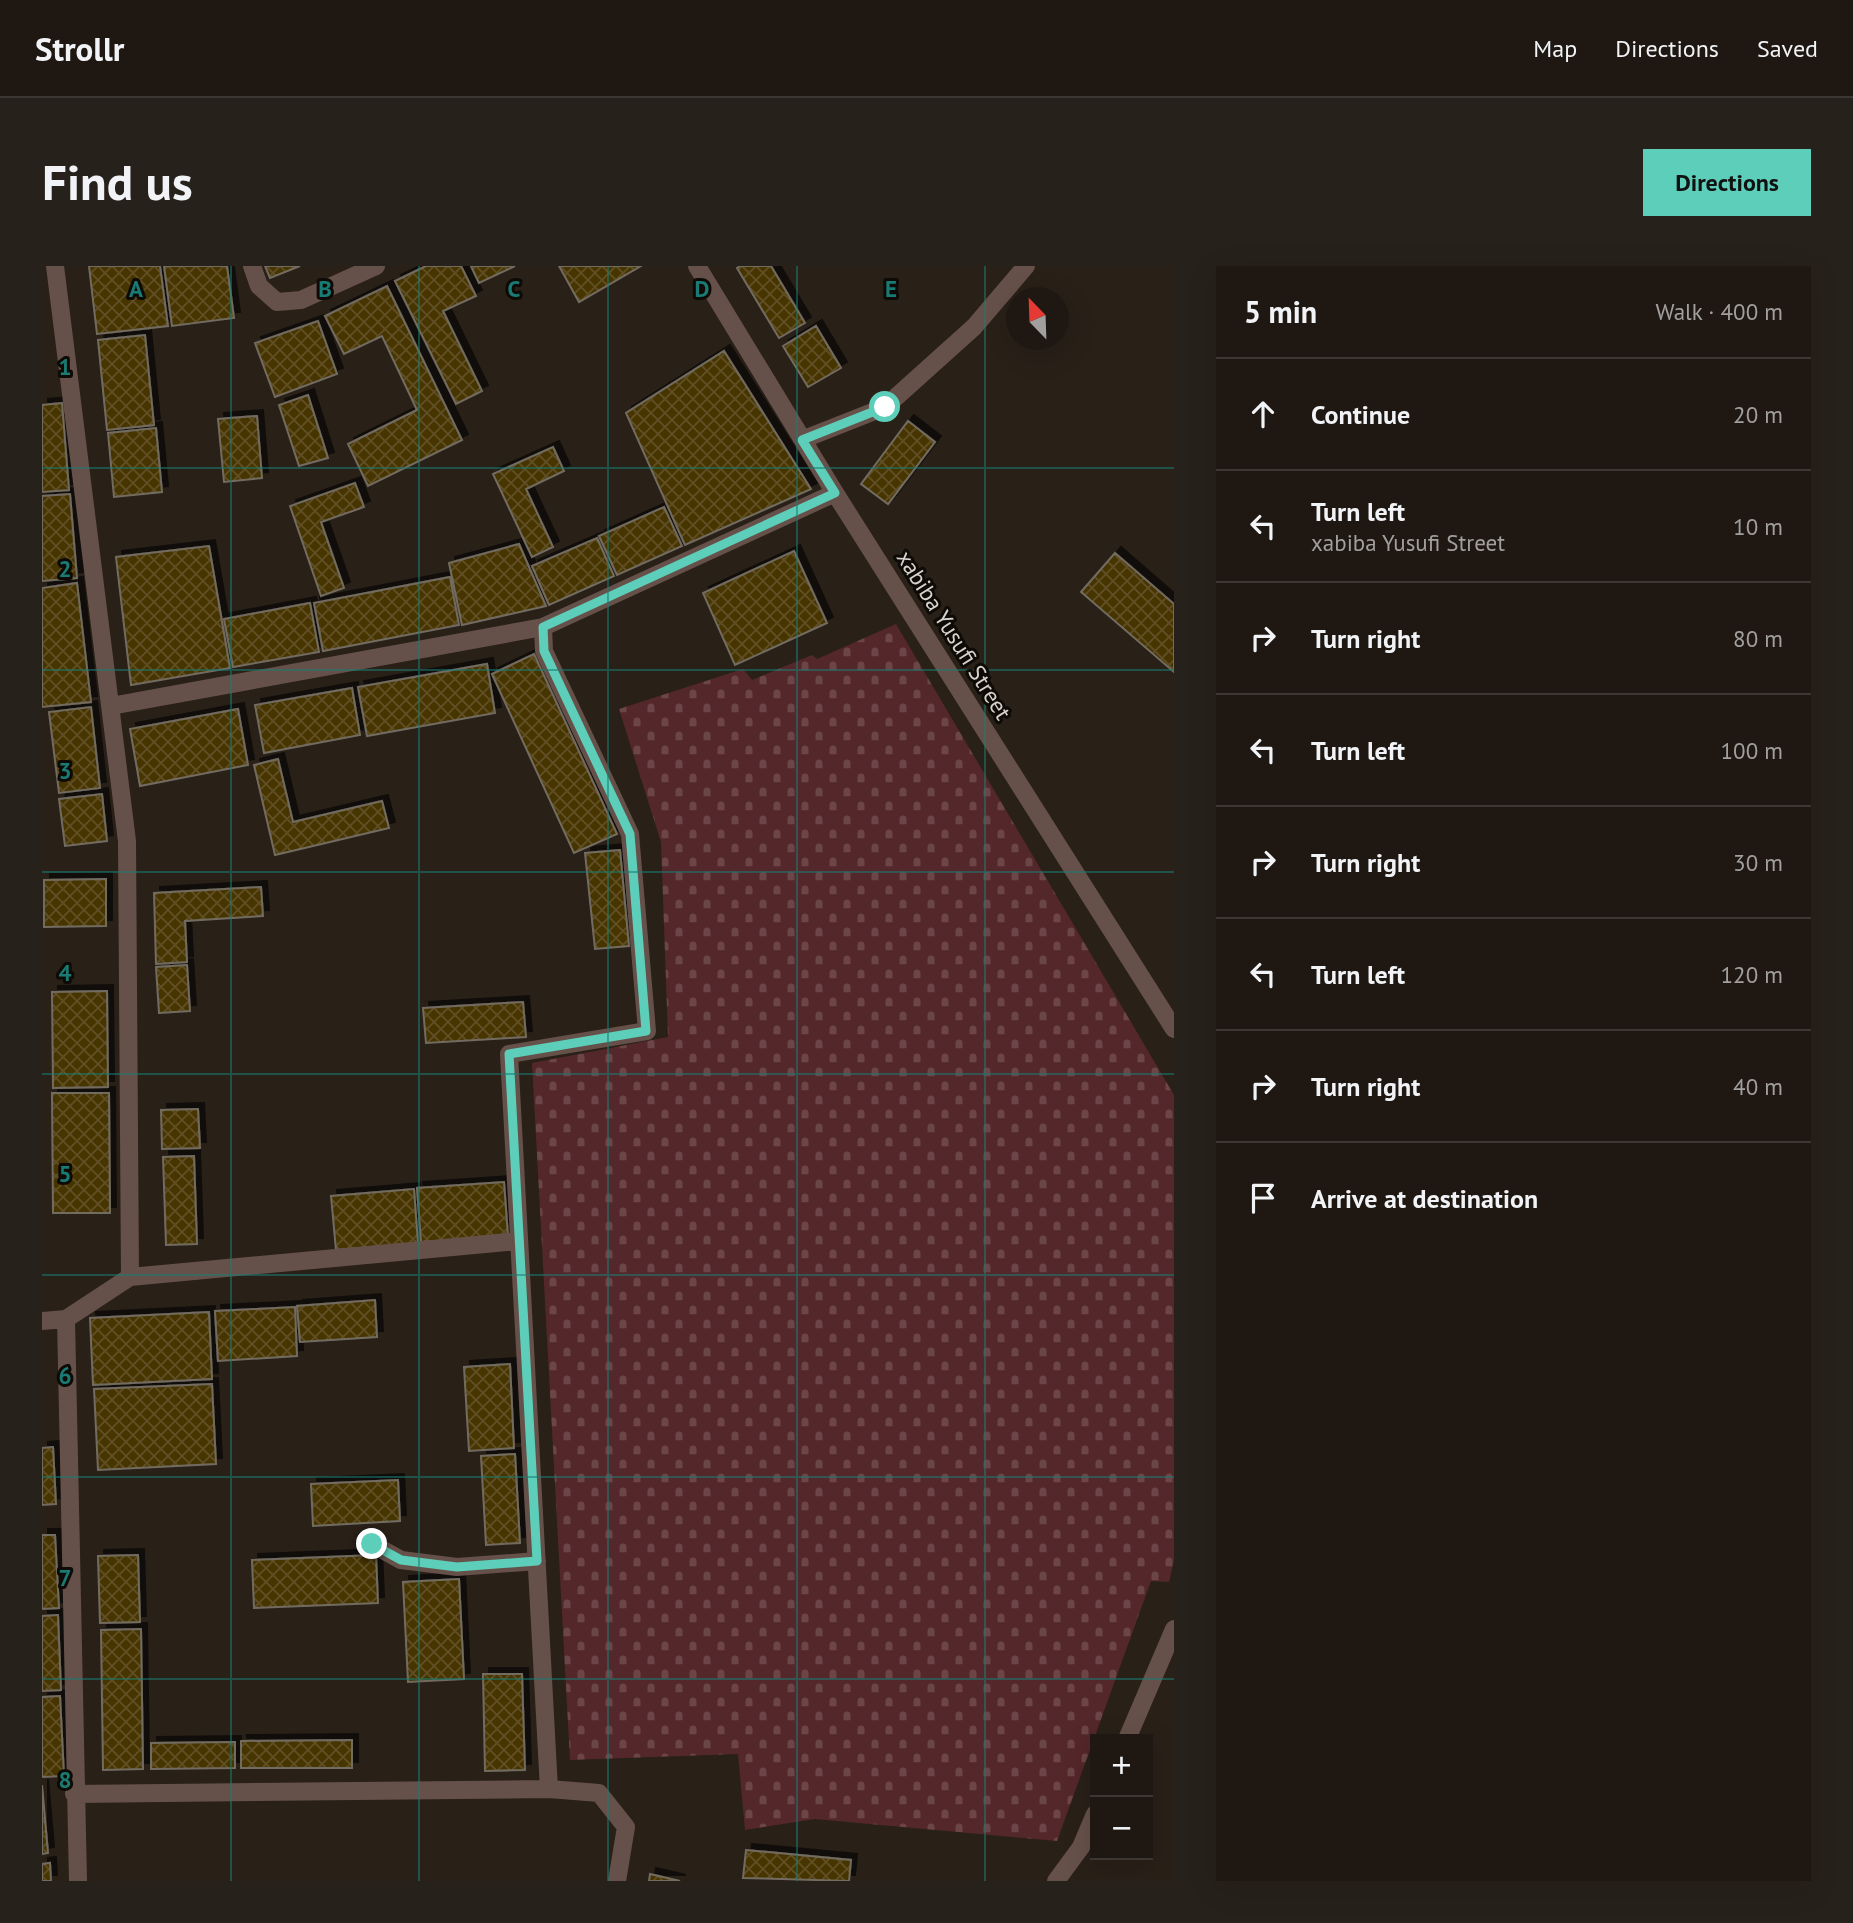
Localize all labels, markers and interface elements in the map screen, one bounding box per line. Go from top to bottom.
text: Strollr [35,27,124,70]
text: Map [1533,33,1577,64]
text: Directions [1615,33,1719,64]
text: Saved [1757,33,1818,64]
button: Directions [1643,149,1811,216]
text: Find us [42,150,193,214]
text: A [129,274,143,303]
text: B [318,274,332,303]
text: C [508,274,521,303]
text: D [695,274,709,303]
text: E [885,274,897,303]
north arrow [1006,287,1069,350]
text: 5 min [1244,292,1317,331]
text: Walk · 400 m [1656,297,1783,326]
text: 1 [58,352,72,381]
route start [869,391,900,422]
icon: ahead [1244,395,1282,433]
text: Continue [1311,398,1410,431]
text: 20 m [1733,400,1783,429]
text: Turn left [1311,495,1405,528]
icon: left [1244,507,1282,545]
text: 10 m [1733,512,1783,541]
text: xabiba Yusufi Street [1311,528,1505,557]
street label: xabiba Yusufi Street [891,545,1018,725]
text: 2 [58,554,72,583]
icon: right [1244,619,1282,657]
text: Turn right [1311,622,1420,655]
text: 80 m [1733,624,1783,653]
icon: left [1244,731,1282,769]
text: Turn left [1311,734,1405,767]
text: 100 m [1721,736,1783,765]
text: 3 [58,756,72,785]
icon: right [1244,843,1282,881]
text: Turn right [1311,846,1420,879]
text: 30 m [1733,848,1783,877]
icon: left [1244,955,1282,993]
text: 4 [58,958,72,987]
text: Turn left [1311,958,1405,991]
text: 120 m [1721,960,1783,989]
icon: right [1244,1067,1282,1105]
text: Turn right [1311,1070,1420,1103]
text: 40 m [1733,1072,1783,1101]
text: 5 [58,1159,72,1188]
icon: arrive [1244,1179,1282,1217]
text: Arrive at destination [1311,1182,1538,1215]
text: 6 [58,1361,72,1390]
route end [356,1528,387,1559]
text: 7 [58,1563,72,1592]
map controls [1090,1734,1153,1860]
button: + [1090,1734,1153,1797]
text: 8 [58,1765,72,1794]
button: − [1090,1797,1153,1860]

